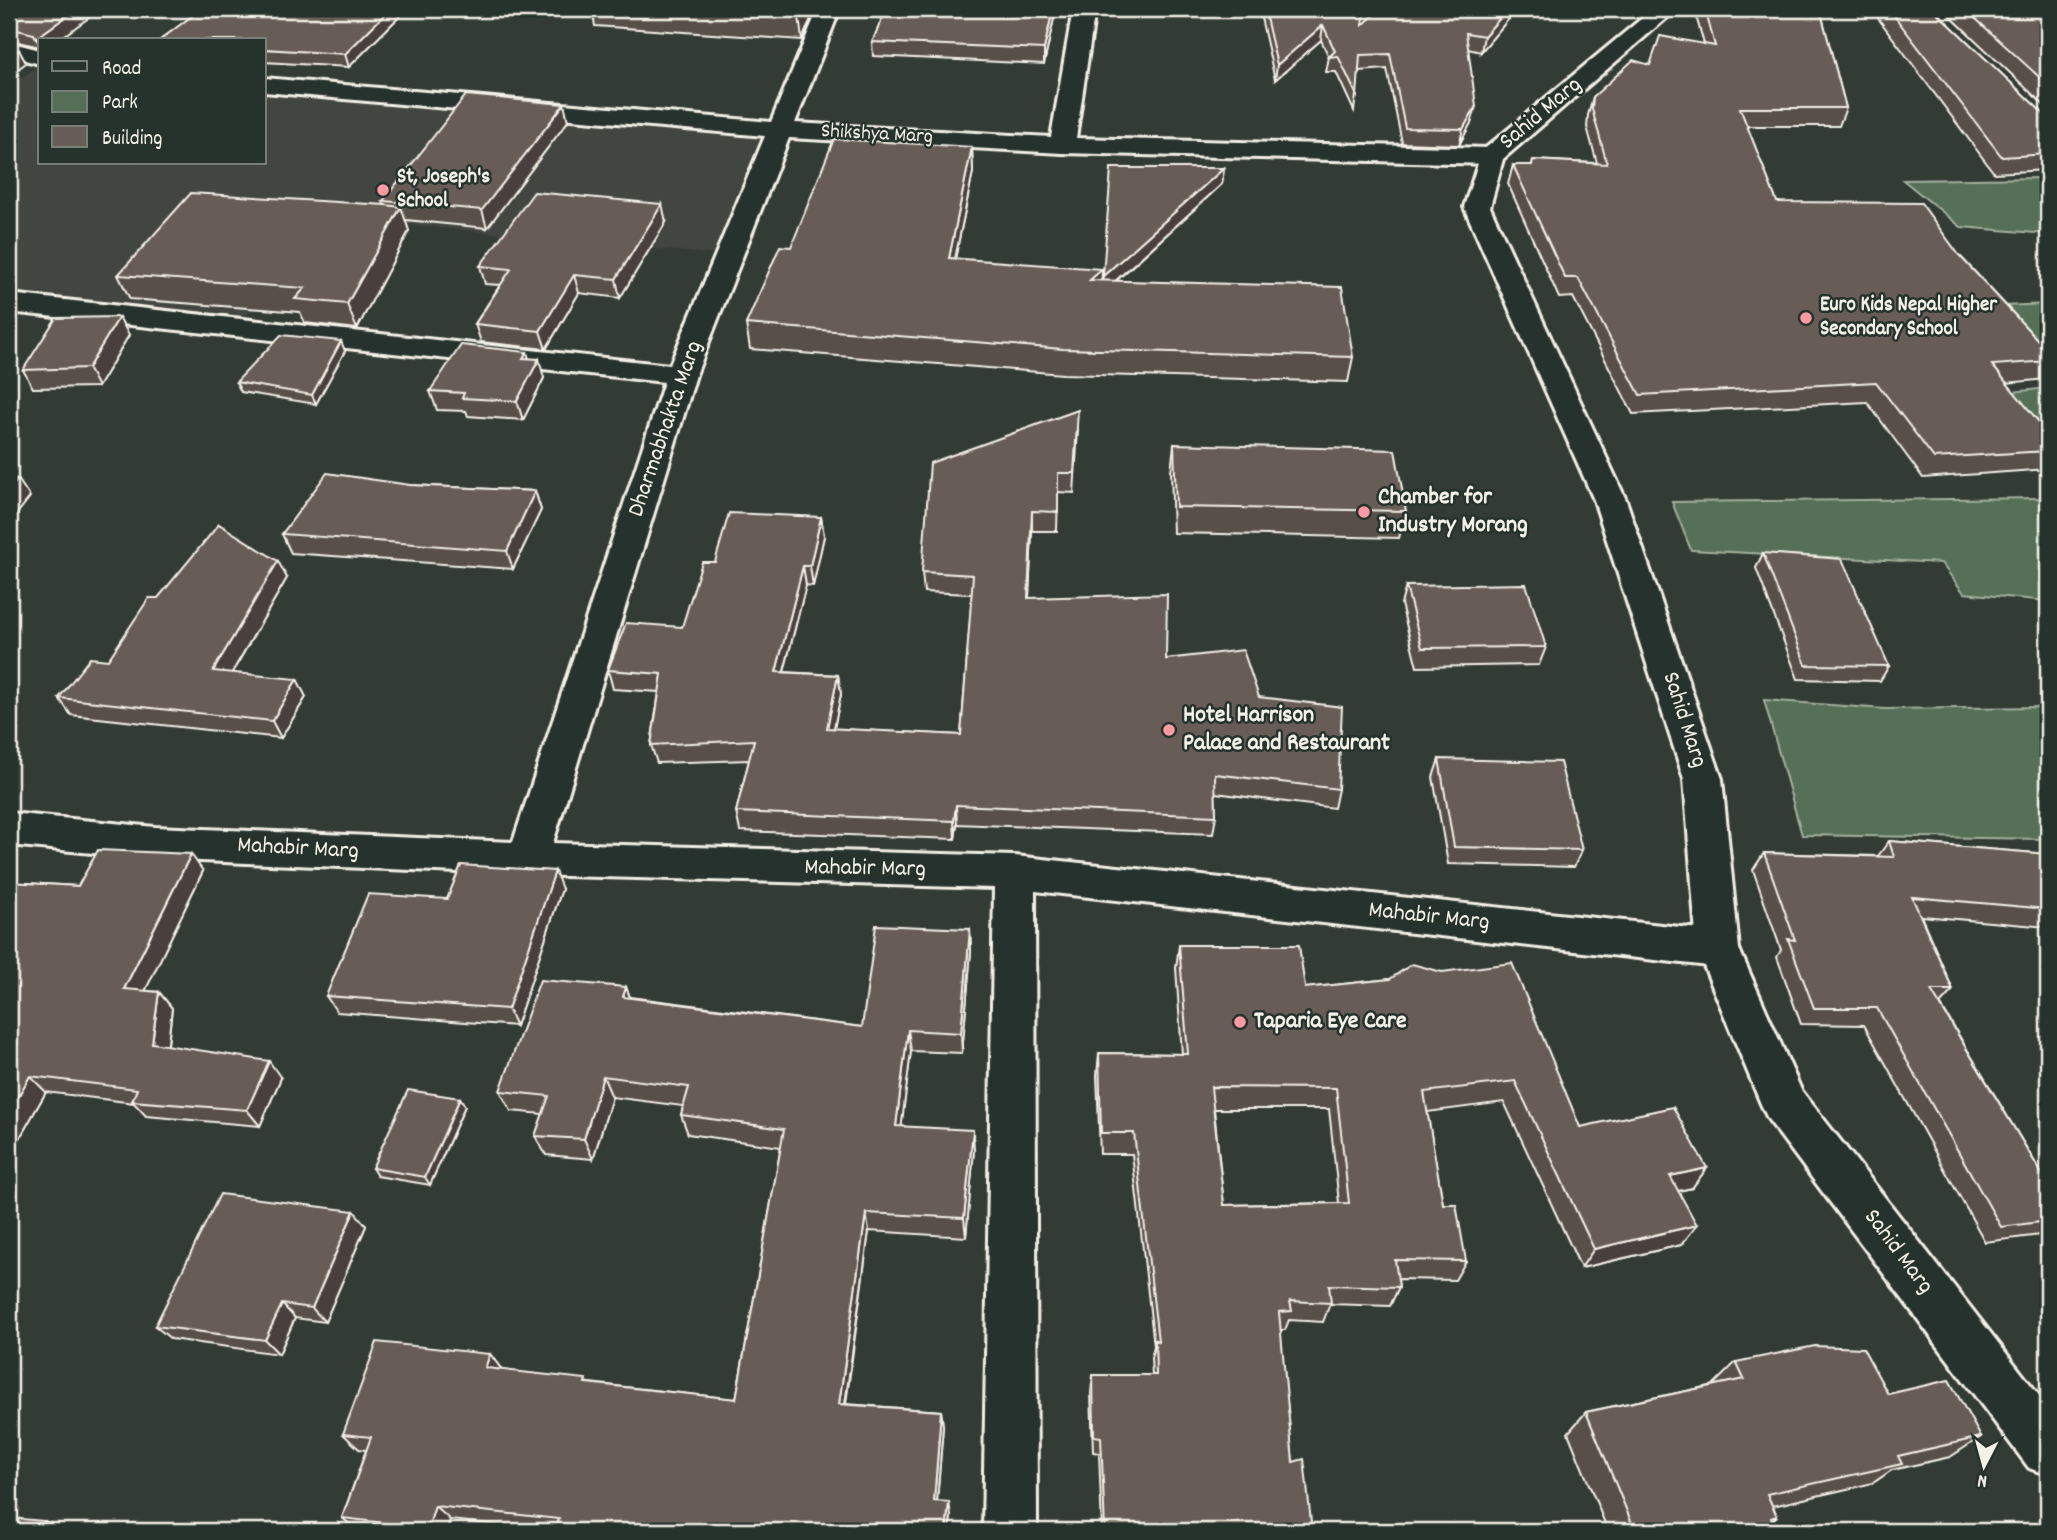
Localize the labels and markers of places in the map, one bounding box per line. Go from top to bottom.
place label: St, Joseph's School [397,163,490,217]
marker: St, Joseph's School [375,182,391,198]
place label: Euro Kids Nepal Higher Secondary School [1820,291,1998,345]
marker: Euro Kids Nepal Higher Secondary School [1798,310,1814,326]
place label: Chamber for Industry Morang [1378,481,1528,543]
marker: Chamber for Industry Morang [1356,504,1372,520]
place label: Hotel Harrison Palace and Restaurant [1183,699,1390,761]
marker: Hotel Harrison Palace and Restaurant [1161,722,1177,738]
place label: Taparia Eye Care [1254,1005,1407,1039]
marker: Taparia Eye Care [1232,1014,1248,1030]

